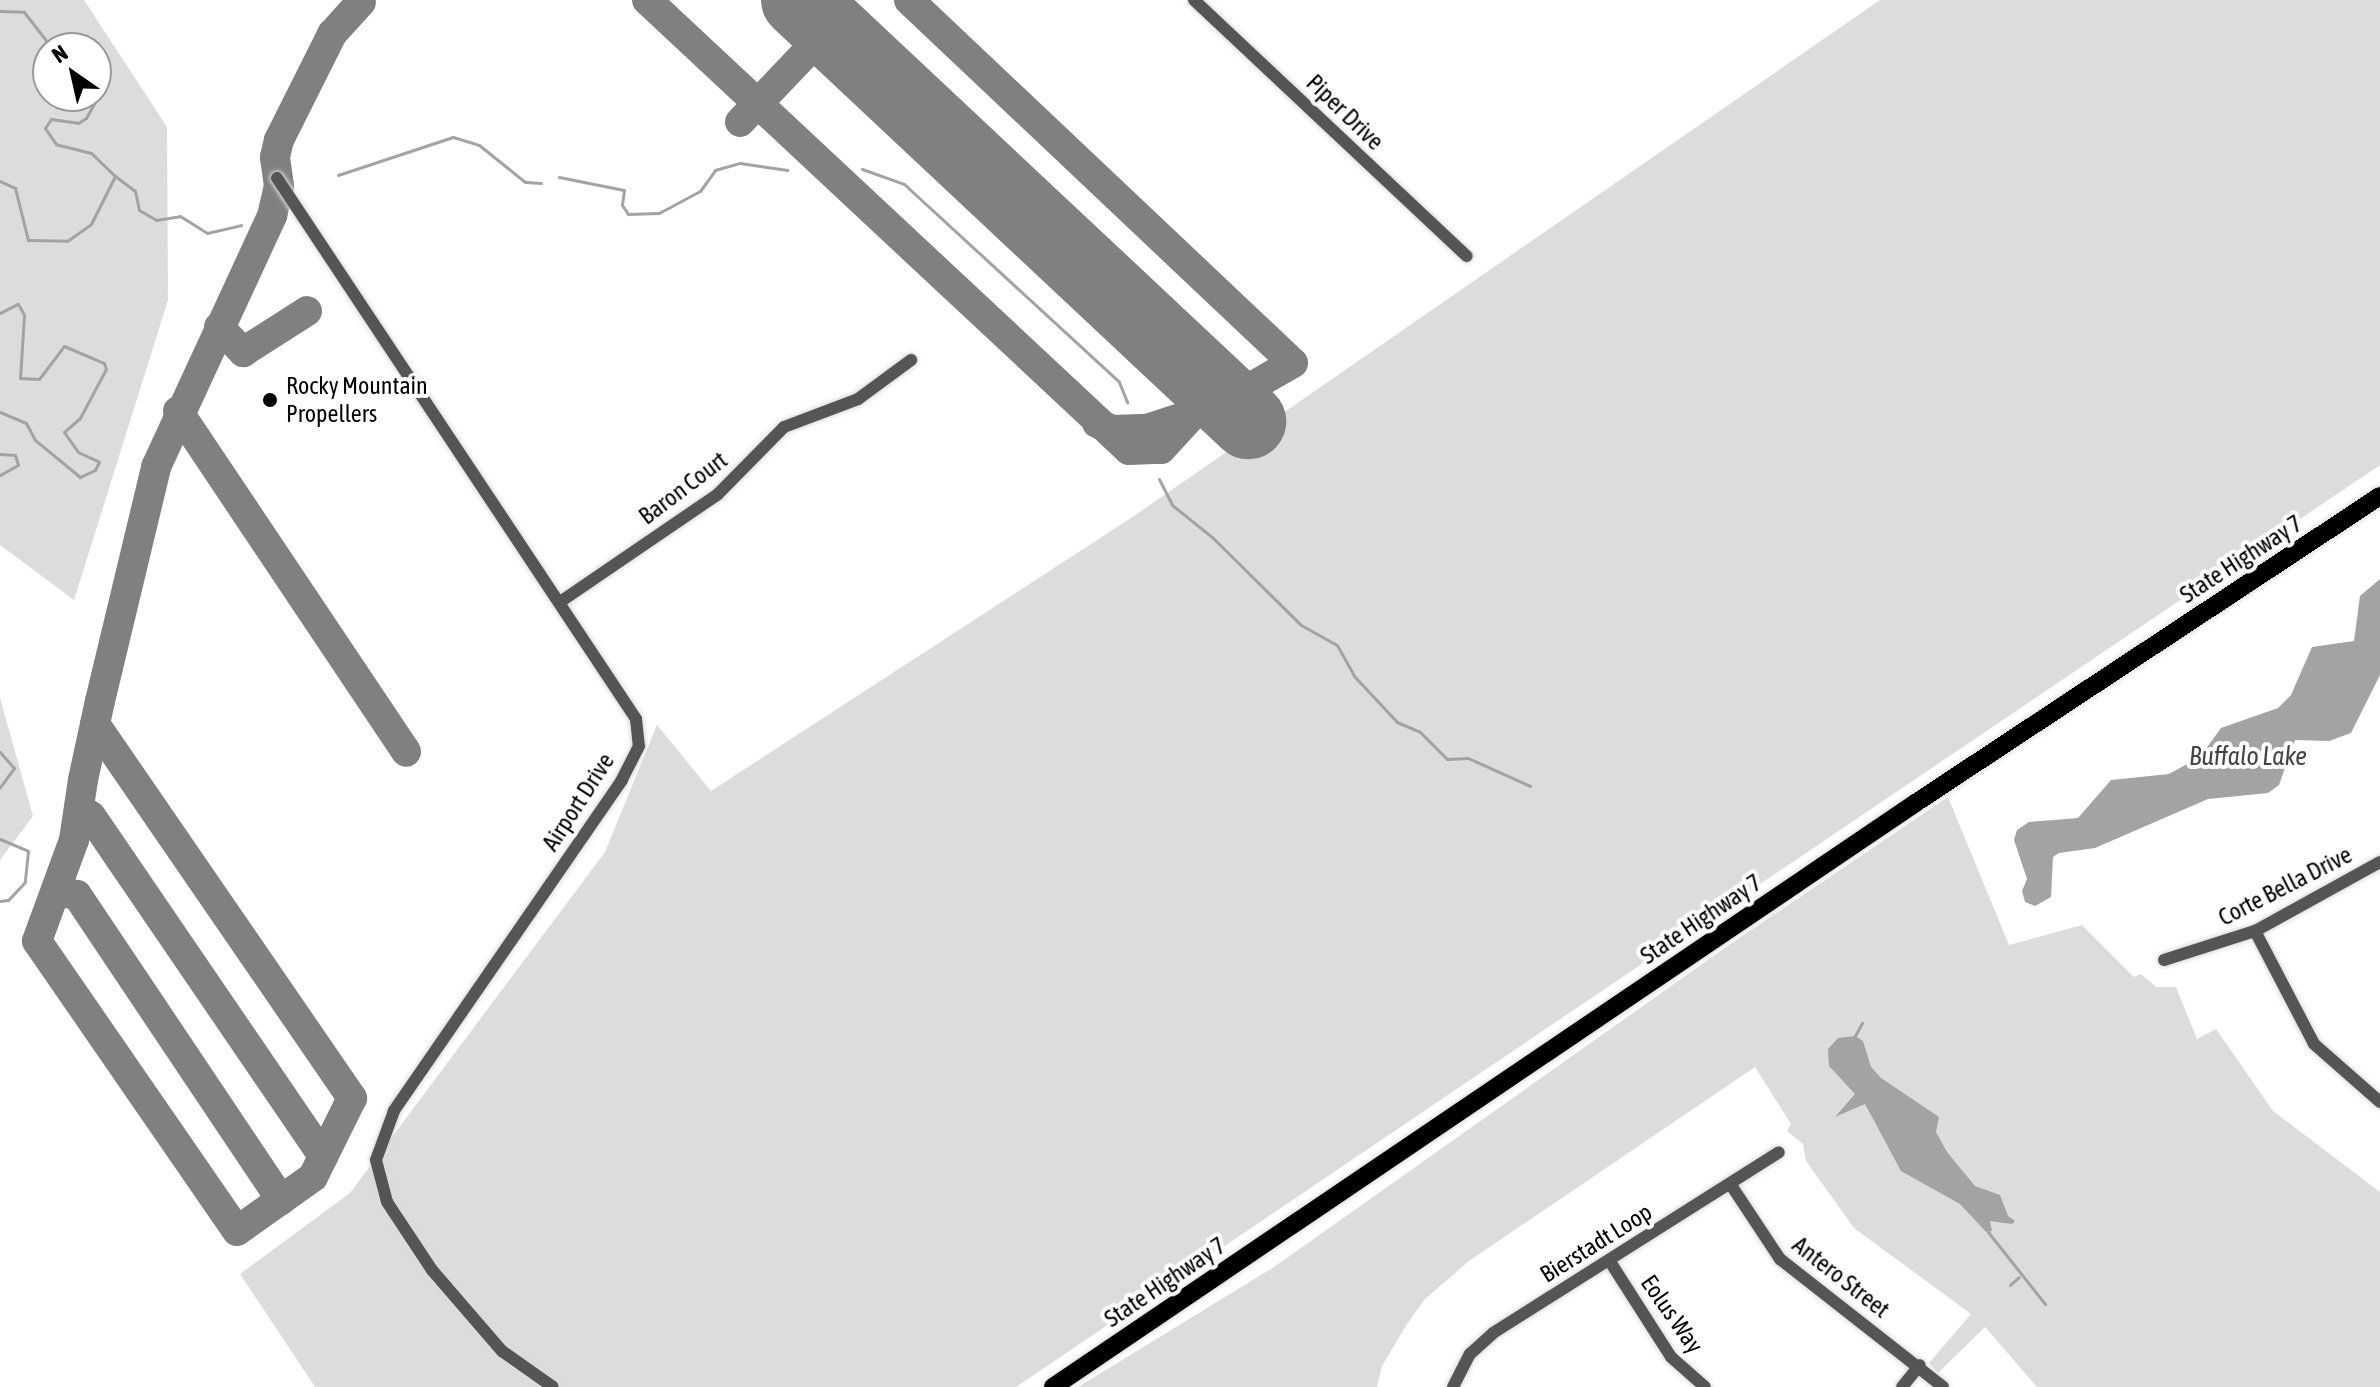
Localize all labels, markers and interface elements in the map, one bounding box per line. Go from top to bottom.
north arrow [32,32,112,112]
text: N [47,39,72,68]
street label: Piper Drive [1300,68,1390,156]
place label: Rocky Mountain Propellers [286,372,428,428]
marker: Rocky Mountain Propellers [261,391,279,409]
street label: Baron Court [633,445,733,531]
street label: State Highway 7 [2174,509,2308,609]
water label: Buffalo Lake [2189,741,2307,773]
street label: Airport Drive [536,748,620,856]
street label: Corte Bella Drive [2214,840,2356,932]
street label: State Highway 7 [1635,868,1767,970]
street label: Bierstadt Loop [1535,1197,1657,1289]
street label: Antero Street [1787,1230,1895,1324]
street label: State Highway 7 [1099,1231,1231,1333]
street label: Eolus Way [1635,1269,1709,1359]

